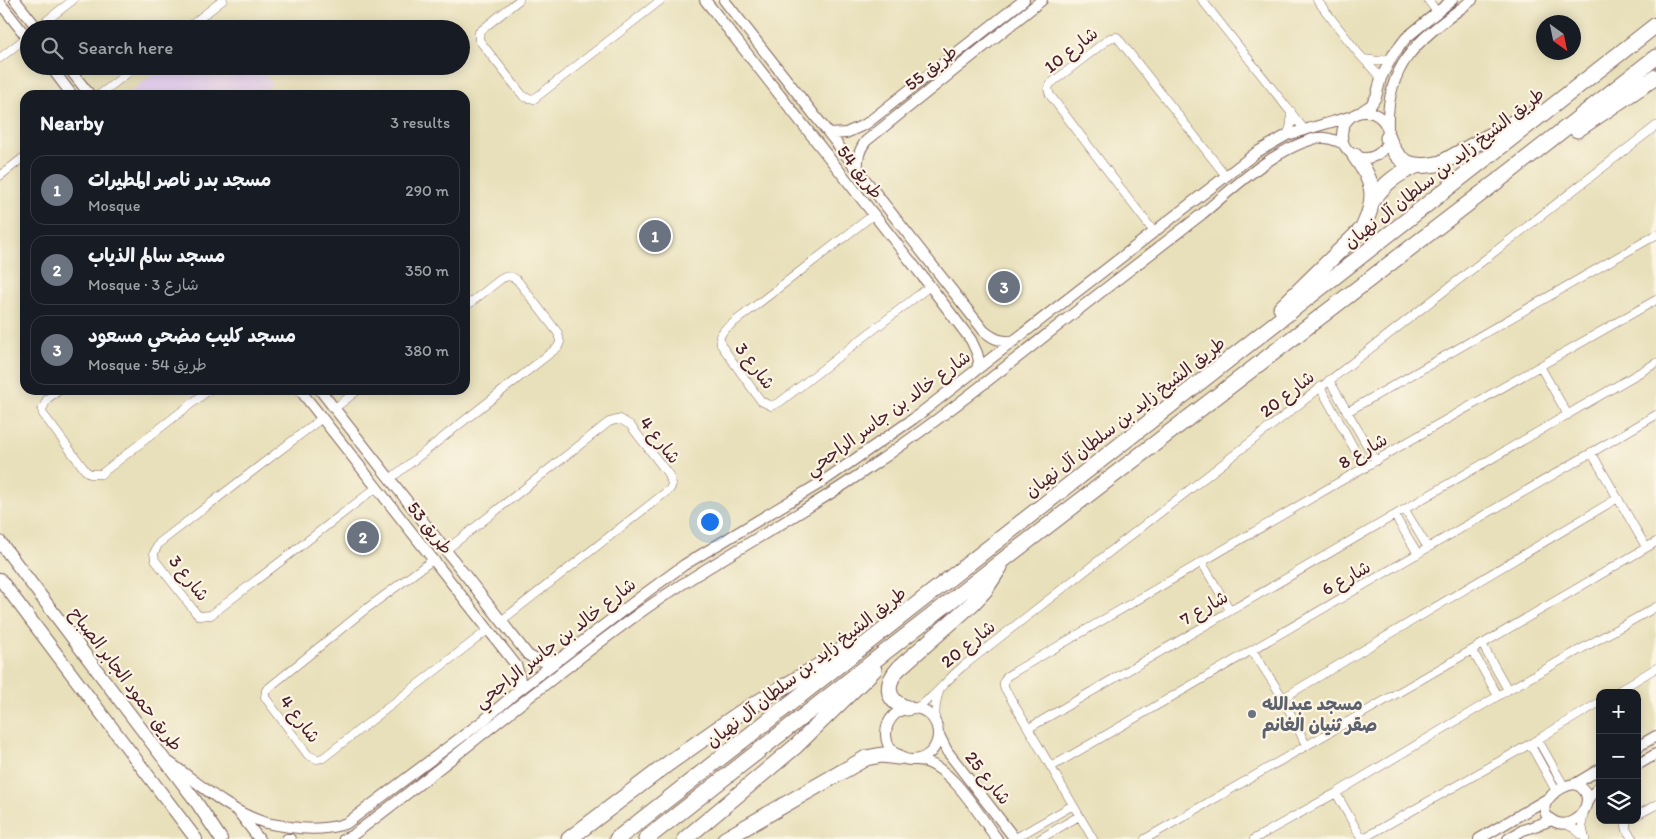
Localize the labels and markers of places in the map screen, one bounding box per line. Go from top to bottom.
pin: 1 [639,217,671,255]
pin: 3 [988,268,1020,306]
pin: 2 [347,518,379,556]
place label: مسجد عبدالله صقر ثنيان الغانم [1262,693,1377,739]
marker: مسجد عبدالله صقر ثنيان الغانم [1246,708,1258,720]

